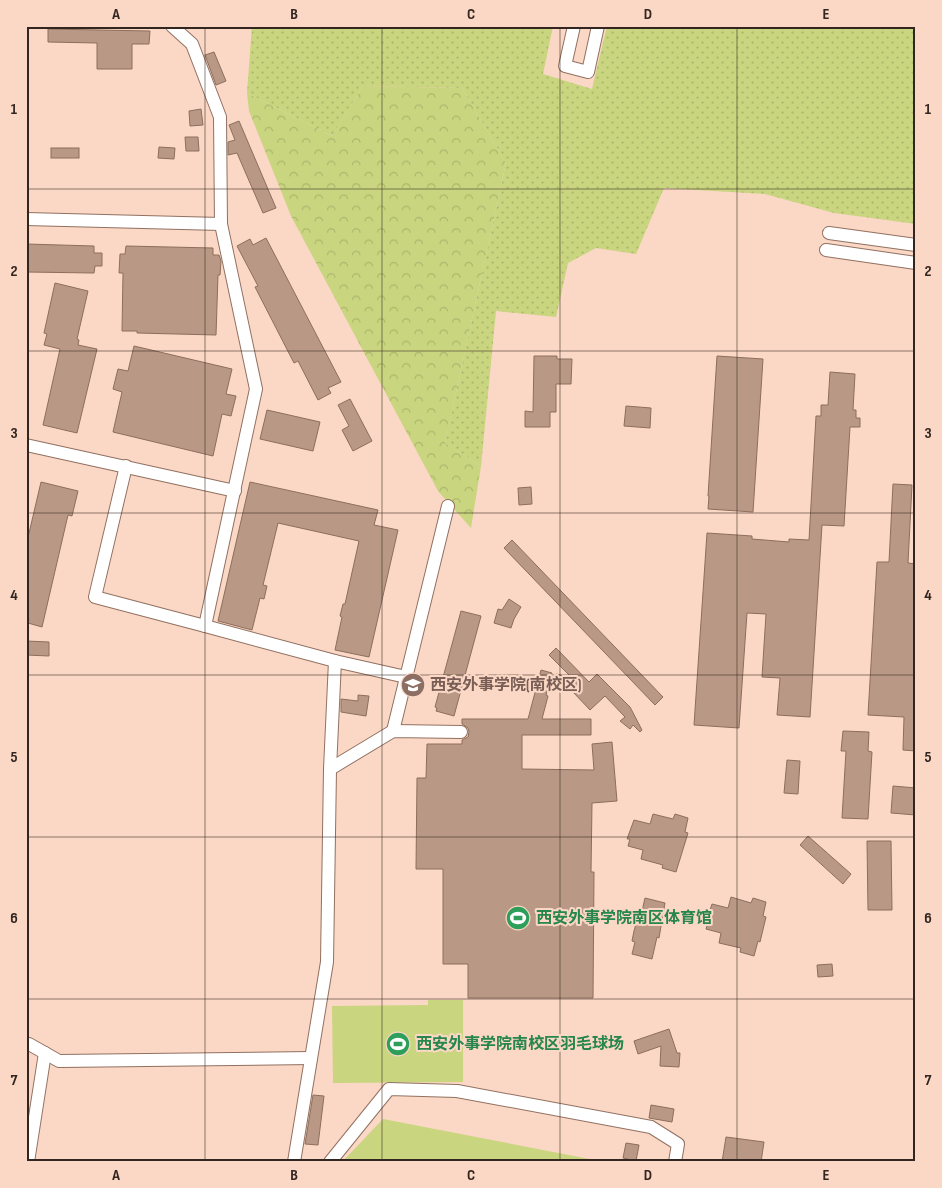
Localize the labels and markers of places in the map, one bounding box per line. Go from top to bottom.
school or university icon: 西安外事学院(南校区) [400,672,426,698]
place label: 西安外事学院(南校区) [430,675,581,695]
sports icon: 西安外事学院南区体育馆 [505,905,531,931]
place label: 西安外事学院南区体育馆 [536,909,712,928]
sports icon: 西安外事学院南校区羽毛球场 [385,1031,411,1057]
place label: 西安外事学院南校区羽毛球场 [416,1034,624,1054]

